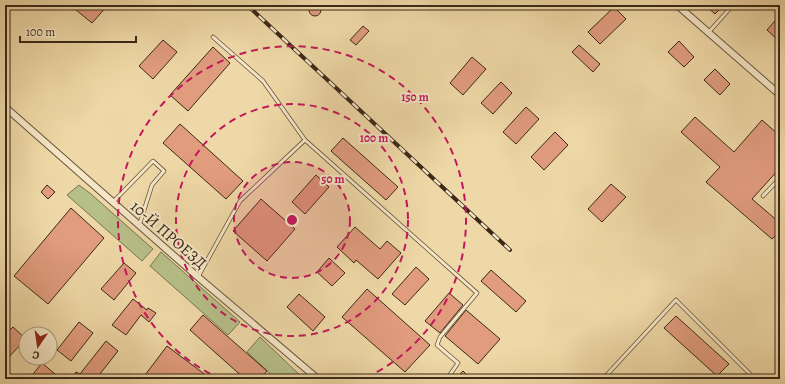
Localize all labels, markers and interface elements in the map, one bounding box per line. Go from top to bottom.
scale bar [20,18,136,44]
text: 100 m [26,24,55,40]
text: 150 m [401,89,429,105]
text: 100 m [360,130,388,146]
text: 50 m [321,171,345,187]
street label: 10-Й ПРОЕЗД [126,196,211,274]
centre of rings [285,213,299,227]
north arrow [18,326,58,366]
text: С [31,347,41,363]

